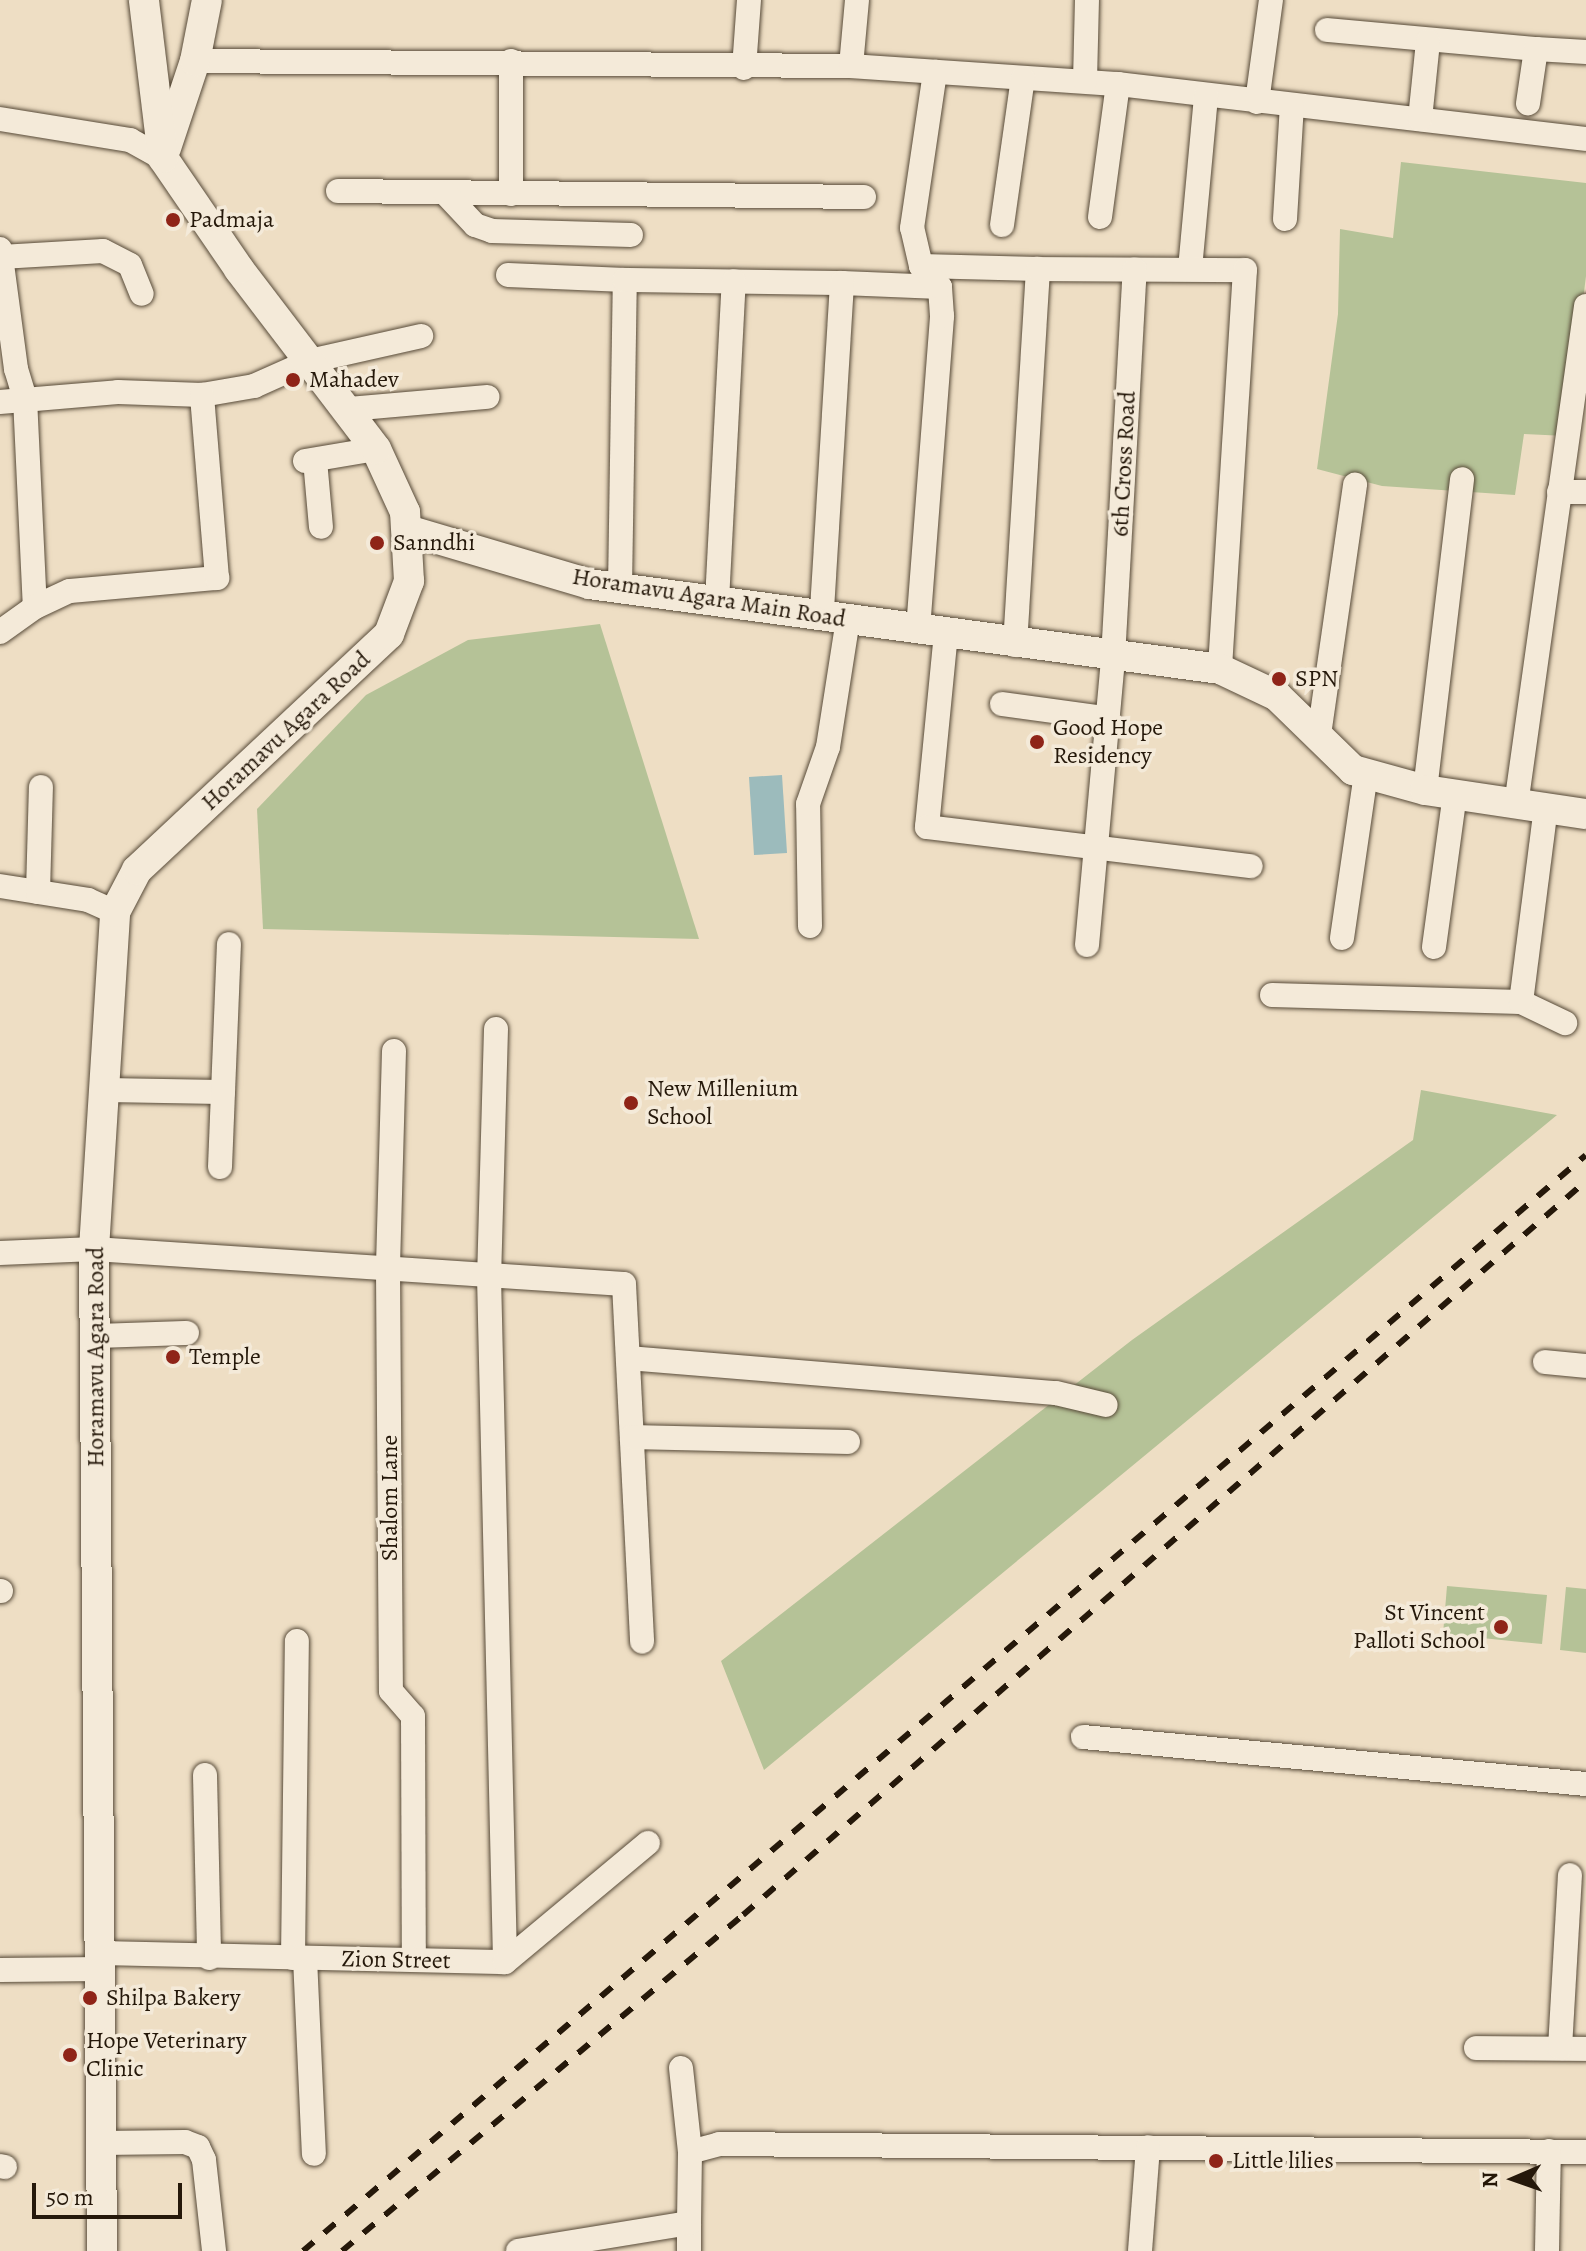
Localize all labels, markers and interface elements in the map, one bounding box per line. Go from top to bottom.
place label: Padmaja [189,206,274,234]
marker: Padmaja [164,211,182,229]
place label: Mahadev [309,366,399,394]
marker: Mahadev [284,371,302,389]
street label: 6th Cross Road [1106,390,1142,538]
place label: Sanndhi [393,529,475,557]
marker: Sanndhi [368,534,386,552]
street label: Horamavu Agara Main Road [570,562,848,634]
street label: Horamavu Agara Road [196,645,376,817]
place label: SPN [1295,665,1338,693]
marker: SPN [1270,670,1288,688]
place label: Good Hope Residency [1053,714,1163,770]
marker: Good Hope Residency [1028,733,1046,751]
place label: New Millenium School [647,1075,798,1131]
marker: New Millenium School [622,1094,640,1112]
street label: Horamavu Agara Road [82,1247,110,1467]
place label: Temple [189,1343,261,1371]
marker: Temple [164,1348,182,1366]
street label: Shalom Lane [376,1435,404,1561]
place label: St Vincent Palloti School [1353,1599,1485,1655]
marker: St Vincent Palloti School [1492,1618,1510,1636]
street label: Zion Street [341,1945,451,1975]
place label: Shilpa Bakery [106,1984,240,2012]
marker: Shilpa Bakery [81,1989,99,2007]
place label: Hope Veterinary Clinic [86,2027,247,2083]
marker: Hope Veterinary Clinic [61,2046,79,2064]
north arrow [1474,2139,1554,2219]
place label: Little lilies [1232,2147,1334,2175]
marker: Little lilies [1207,2152,1225,2170]
scale bar [36,2167,186,2217]
text: N [1475,2171,1505,2188]
text: 50 m [46,2181,94,2213]

